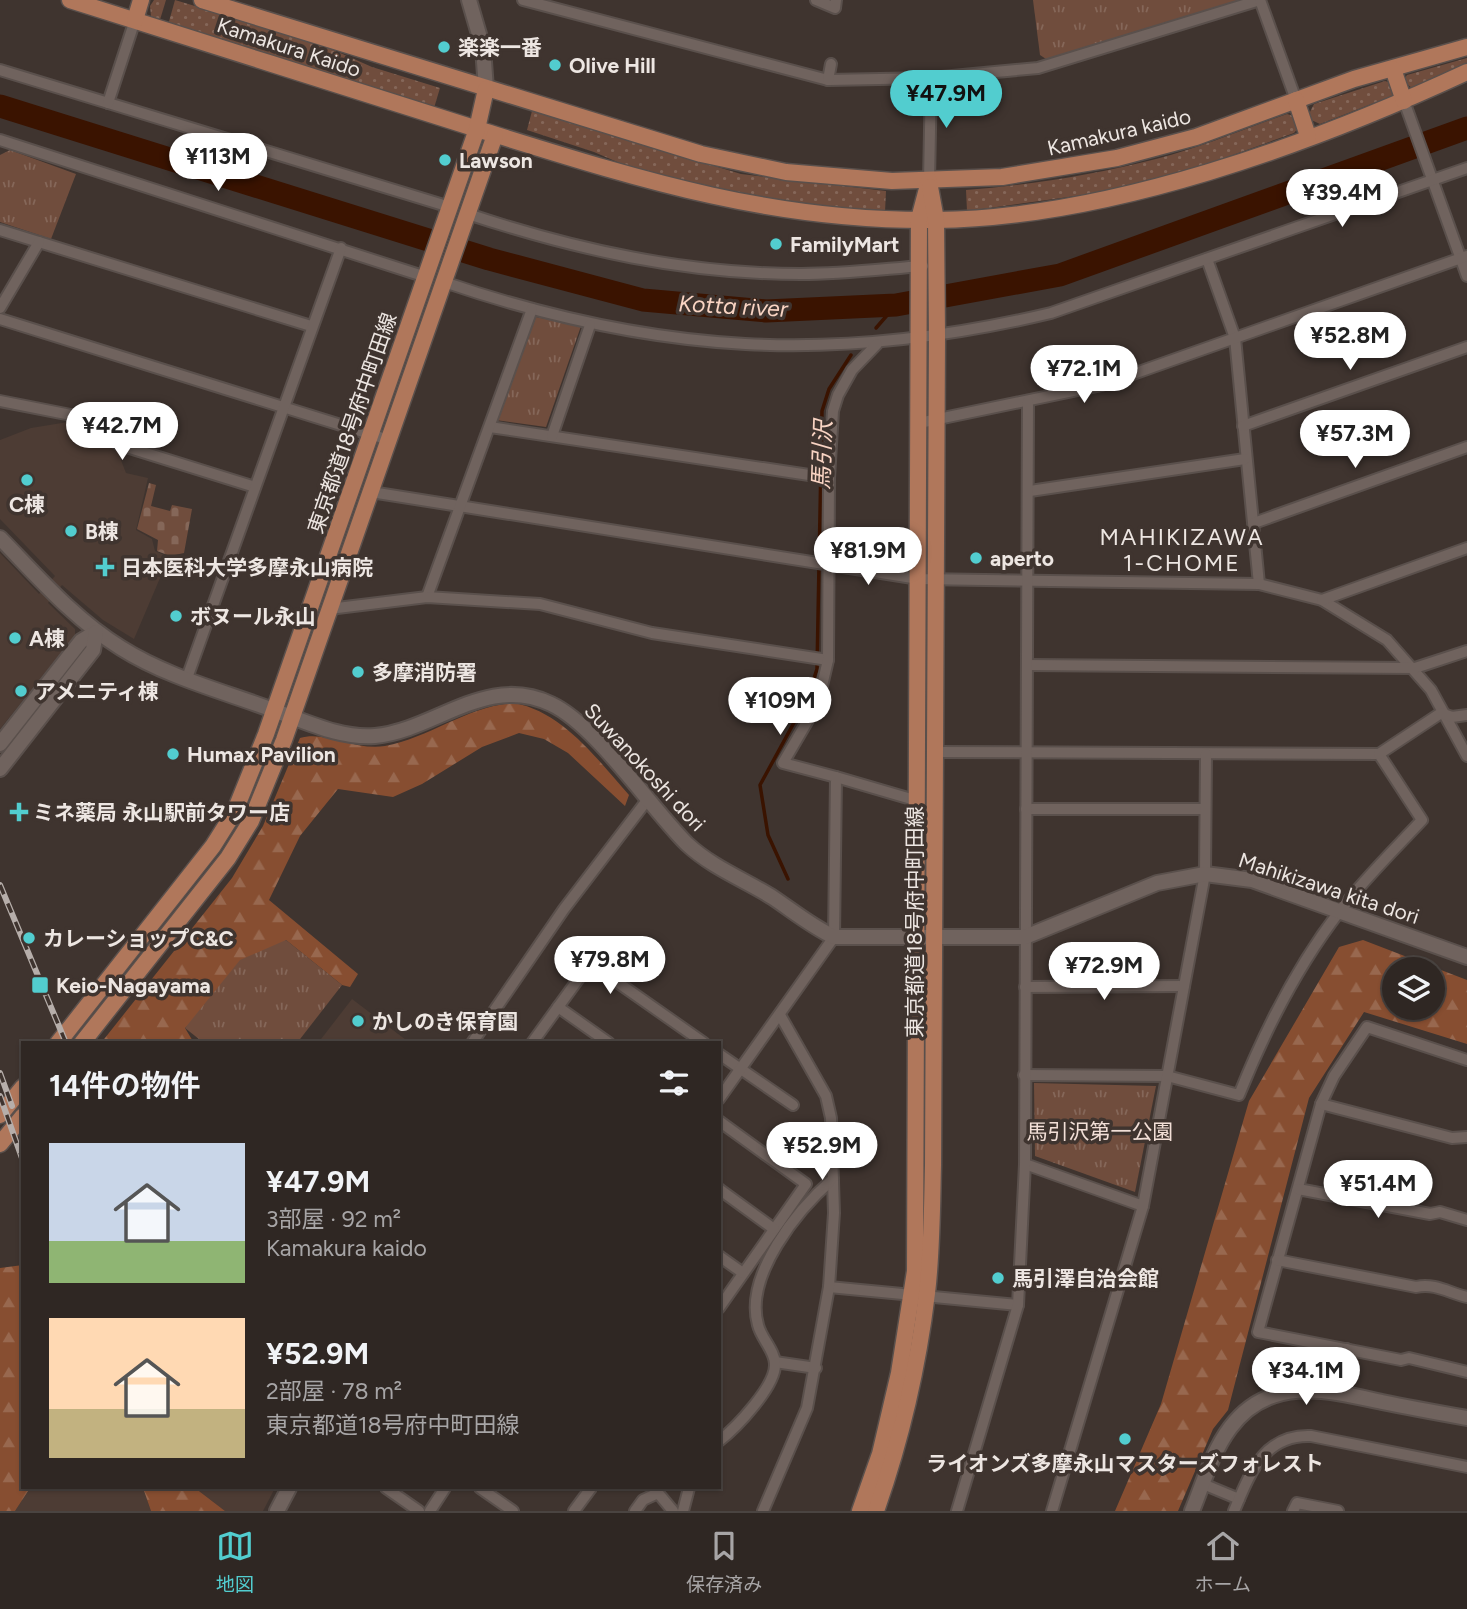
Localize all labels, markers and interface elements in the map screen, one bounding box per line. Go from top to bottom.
street label: Kamakura Kaido [214,12,364,82]
place label: 楽楽一番 [458,35,542,60]
marker: 楽楽一番 [436,39,452,55]
place label: Olive Hill [569,53,656,78]
marker: Olive Hill [547,57,563,73]
pin: ¥47.9M [889,71,1003,130]
text: ¥47.9M [906,79,986,107]
street label: Kamakura kaido [1045,103,1193,161]
pin: ¥113M [169,134,267,193]
text: ¥113M [185,142,251,170]
place label: Lawson [459,148,533,173]
marker: Lawson [437,152,453,168]
pin: ¥39.4M [1285,170,1399,229]
text: ¥39.4M [1302,178,1382,206]
place label: FamilyMart [790,232,899,257]
marker: FamilyMart [768,236,784,252]
water label: Kotta river [678,289,790,323]
street label: 東京都道18号府中町田線 [302,309,402,537]
pin: ¥52.8M [1293,312,1407,372]
text: ¥52.8M [1310,321,1390,349]
pin: ¥72.1M [1027,346,1141,405]
text: ¥72.1M [1047,354,1121,382]
pin: ¥42.7M [65,402,179,462]
pin: ¥57.3M [1298,410,1412,470]
text: ¥42.7M [82,411,162,439]
water label: 馬引沢 [807,417,837,490]
text: ¥57.3M [1316,419,1394,447]
marker: C棟 [19,472,35,488]
place label: C棟 [9,492,45,517]
place label: B棟 [85,519,119,544]
marker: B棟 [63,523,79,539]
district label: MAHIKIZAWA 1-CHOME [1099,523,1265,577]
pin: ¥81.9M [811,528,925,587]
text: ¥81.9M [830,536,906,564]
place label: aperto [990,546,1054,571]
marker: aperto [968,550,984,566]
place label: 日本医科大学多摩永山病院 [121,555,373,580]
marker: 日本医科大学多摩永山病院 [95,557,115,577]
place label: ボヌール永山 [190,604,316,629]
marker: ボヌール永山 [168,608,184,624]
place label: A棟 [29,626,65,651]
marker: A棟 [7,630,23,646]
place label: 多摩消防署 [372,660,477,685]
marker: 多摩消防署 [350,664,366,680]
pin: ¥109M [731,678,829,737]
place label: アメニティ棟 [35,679,159,704]
marker: アメニティ棟 [13,683,29,699]
text: ¥109M [744,686,816,714]
street label: Suwanokoshi dori [579,698,711,836]
place label: Humax Pavilion [187,742,336,767]
marker: Humax Pavilion [165,746,181,762]
place label: ミネ薬局 永山駅前タワー店 [33,800,290,825]
marker: ミネ薬局 永山駅前タワー店 [11,804,27,820]
street label: 東京都道18号府中町田線 [902,806,927,1038]
street label: Mahikizawa kita dori [1236,847,1422,929]
place label: カレーショップC&C [43,926,234,951]
marker: カレーショップC&C [21,930,37,946]
pin: ¥79.8M [553,936,667,996]
pin: ¥72.9M [1047,942,1161,1002]
text: ¥79.8M [570,945,650,973]
text: ¥72.9M [1065,951,1143,979]
map controls [1382,957,1445,1020]
button: layers [1382,957,1445,1020]
place label: Keio-Nagayama [56,973,211,998]
marker: Keio-Nagayama [30,975,50,995]
place label: かしのき保育園 [372,1009,518,1034]
marker: かしのき保育園 [350,1013,366,1029]
icon: filters [655,1064,693,1102]
text: 14件の物件 [49,1067,201,1104]
park label: 馬引沢第一公園 [1027,1119,1174,1144]
pin: ¥52.9M [765,1122,879,1182]
text: ¥52.9M [782,1131,862,1159]
pin: ¥51.4M [1321,1160,1435,1220]
text: ¥47.9M [266,1163,370,1200]
text: ¥51.4M [1340,1169,1416,1197]
icon: home [105,1171,189,1255]
text: 3部屋 · 92 m² [266,1205,401,1233]
text: Kamakura kaido [266,1234,427,1262]
place label: 馬引澤自治会館 [1012,1266,1159,1291]
marker: 馬引澤自治会館 [990,1270,1006,1286]
text: ¥52.9M [266,1335,369,1372]
icon: home [105,1346,189,1430]
pin: ¥34.1M [1249,1348,1363,1407]
text: ¥34.1M [1268,1356,1344,1384]
text: 2部屋 · 78 m² [266,1377,402,1405]
text: 東京都道18号府中町田線 [266,1411,520,1439]
marker: ライオンズ多摩永山マスターズフォレスト [1117,1431,1133,1447]
place label: ライオンズ多摩永山マスターズフォレスト [926,1451,1324,1476]
tab: 地図 [216,1527,254,1596]
tab: 保存済み [686,1527,762,1596]
tab: ホーム [1194,1527,1251,1596]

